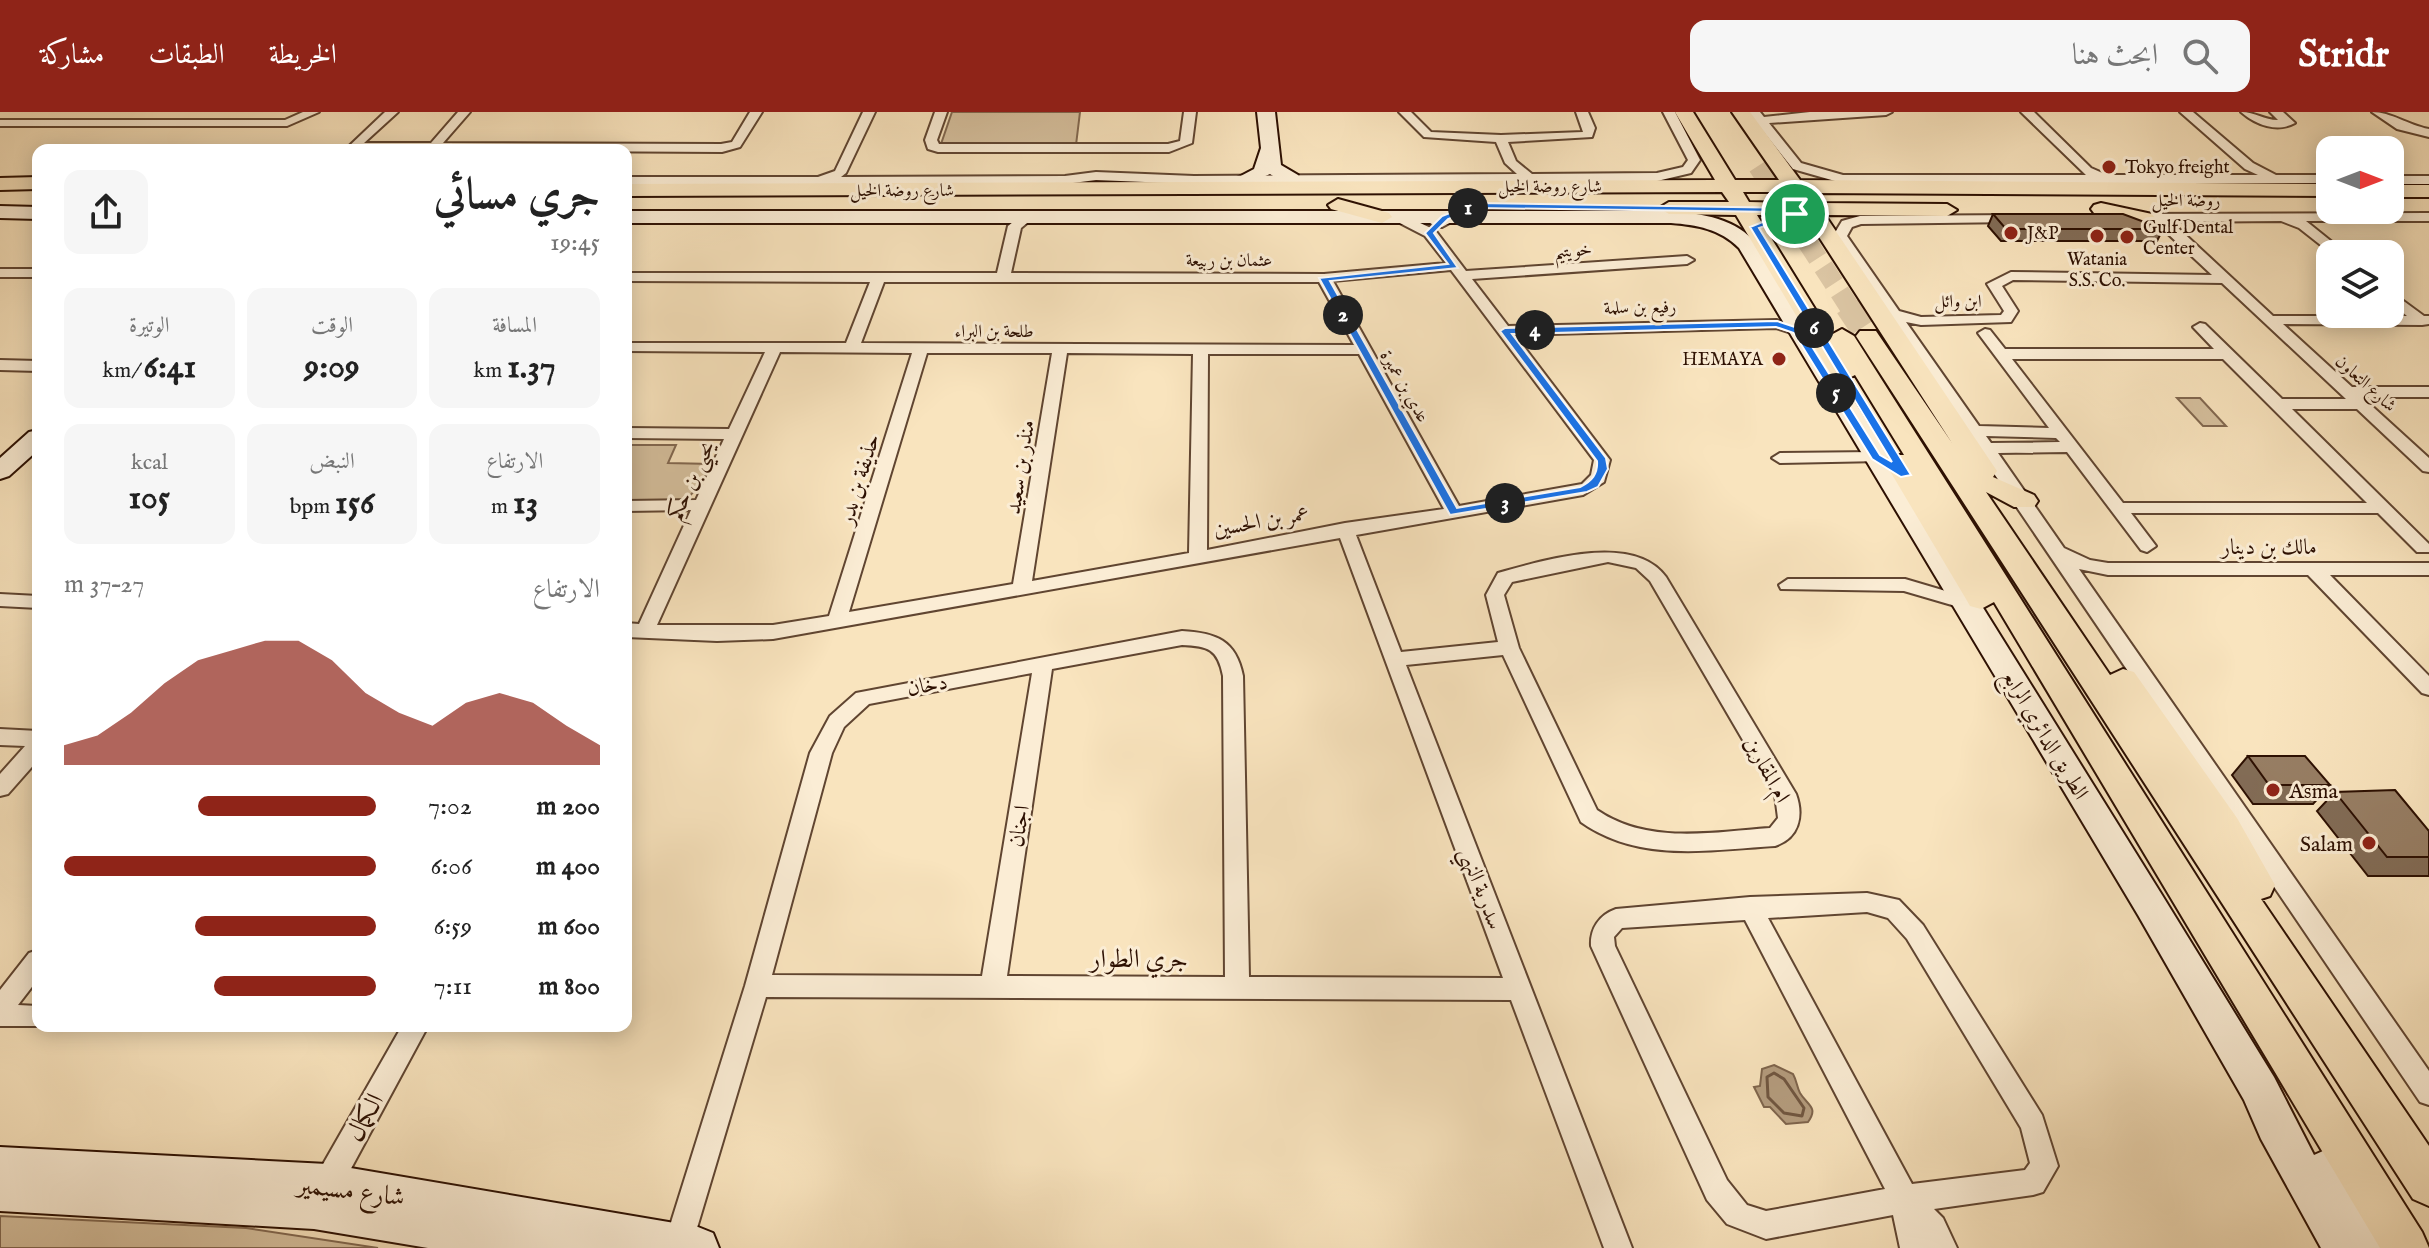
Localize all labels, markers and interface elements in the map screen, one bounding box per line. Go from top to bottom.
search box [1690,20,2250,92]
text: Stridr [2298,32,2389,80]
icon: search [2178,34,2222,78]
text: ابحث هنا [2072,37,2158,75]
text: مشاركة [40,38,104,73]
text: الطبقات [148,38,225,73]
text: الخريطة [269,38,337,73]
north arrow [2316,136,2404,224]
map controls [2316,136,2404,328]
place label: Tokyo freight [2125,157,2230,180]
marker: Tokyo freight [2100,158,2118,176]
text: جري مسائي [434,168,600,224]
button: share [64,170,148,254]
street label: شارع روضة الخيل [1498,176,1602,201]
street label: شارع روضة الخيل [850,180,954,205]
pin [1761,180,1829,248]
pin: 1 [1448,188,1488,228]
street label: روضة الخيل [2152,190,2220,213]
icon: arrive [1773,192,1817,236]
text: 1 [1464,194,1472,222]
place label: Gulf Dental Center [2143,217,2233,261]
place label: J&P [2025,223,2058,246]
marker: J&P [2002,224,2020,242]
text: 19:45 [550,226,600,259]
marker: Watania S.S. Co. [2088,227,2106,245]
marker: Gulf Dental Center [2118,228,2136,246]
street label: خويتيم [1553,239,1593,269]
button: layers [2316,240,2404,328]
place label: Watania S.S. Co. [2067,249,2127,293]
street label: عثمان بن ربيعة [1186,250,1272,273]
street label: ابن وائل [1934,291,1982,314]
pin: 2 [1323,295,1363,335]
street label: رفيع بن سلمة [1604,296,1677,324]
text: 2 [1338,301,1348,329]
pin: 6 [1794,308,1834,348]
pin: 4 [1515,310,1555,350]
text: الوتيرة [129,312,170,340]
text: الوقت [311,312,353,340]
text: المسافة [492,312,537,340]
text: 6 [1809,314,1819,342]
text: 4 [1530,316,1540,344]
street label: طلحة بن البراء [954,321,1034,344]
text: 6:41 [144,346,196,389]
text: 9:09 [304,346,360,389]
text: 1.37 [507,346,556,389]
street label: عدي بن عميرة [1372,346,1434,428]
place label: HEMAYA [1682,349,1764,372]
marker: HEMAYA [1770,350,1788,368]
street label: شارع التعاون [2328,351,2401,419]
text: /km [102,357,144,385]
text: km [474,357,507,385]
pin: 5 [1816,373,1856,413]
text: 5 [1832,379,1840,407]
street label: منذر بن سعيد [1000,418,1042,517]
street label: حذيفة بن بدر [832,431,887,530]
street label: يحيى بن حكم [661,436,727,527]
text: النبض [309,448,355,476]
text: الارتفاع [486,448,543,476]
text: kcal [131,449,168,477]
text: 105 [129,477,170,520]
text: 156 [335,482,374,525]
text: 13 [513,482,538,525]
pin: 3 [1485,483,1525,523]
text: 3 [1501,489,1509,517]
text: bpm [290,493,335,521]
text: m [491,493,513,521]
street label: عمر بن الحسين [1211,500,1312,544]
street label: مالك بن دينار [2219,534,2317,562]
text: 27–37 m [64,568,144,601]
text: الارتفاع [533,573,600,606]
street label: الطريق الدائري الرابع [1991,665,2094,807]
street label: دخان [905,669,950,703]
street label: ام المقارين [1733,732,1796,810]
place label: Asma [2288,778,2339,806]
marker: Asma [2264,781,2282,799]
text: 7:02 [428,790,472,823]
text: 200 m [536,790,600,823]
street label: اجنان [1003,803,1037,849]
place label: Salam [2300,831,2353,859]
marker: Salam [2360,834,2378,852]
street label: سدرية النهي [1447,844,1509,936]
text: 6:06 [430,850,472,883]
text: 400 m [536,850,600,883]
text: 6:59 [433,910,472,943]
text: 600 m [538,910,600,943]
street label: جري الطوار [1087,943,1188,979]
text: 7:11 [434,970,472,1003]
text: 800 m [538,970,600,1003]
street label: الكمال [339,1088,392,1148]
street label: شارع مسيمير [292,1168,407,1218]

